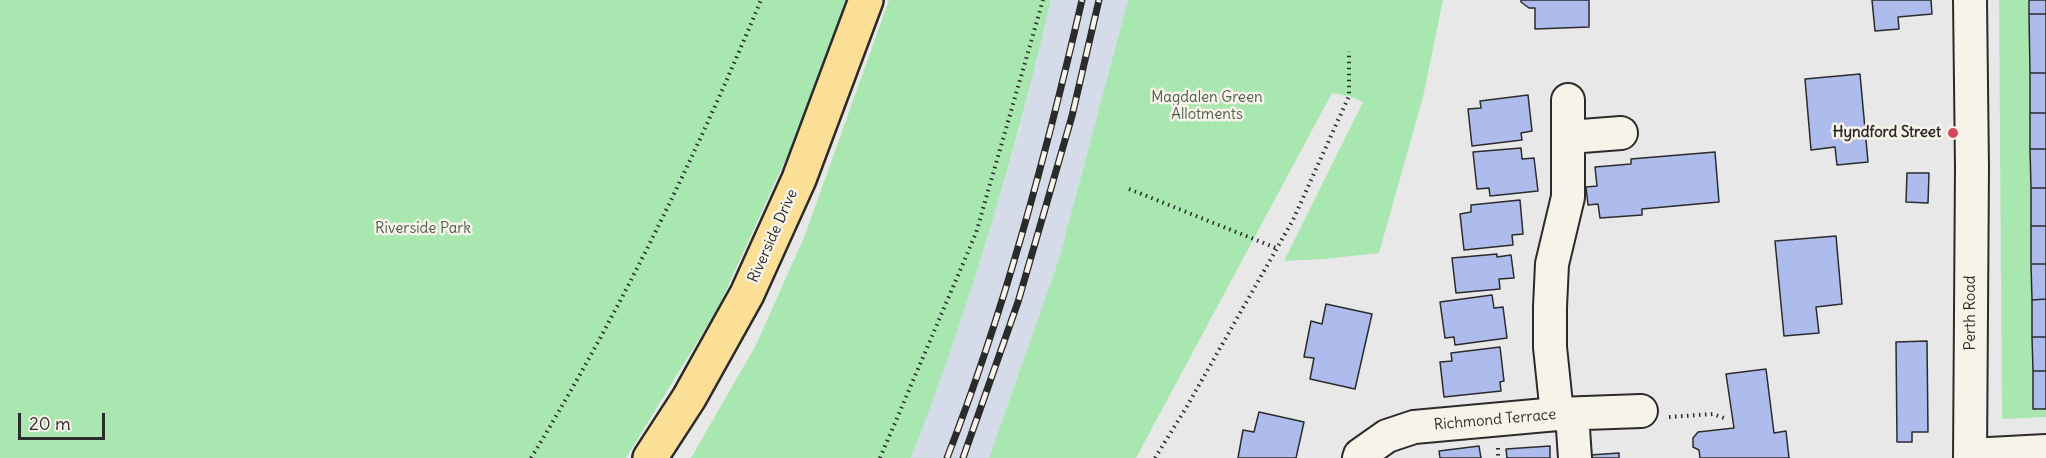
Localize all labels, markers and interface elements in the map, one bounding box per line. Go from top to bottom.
park label: Magdalen Green Allotments [1151,89,1263,124]
place label: Hyndford Street [1833,124,1941,142]
marker: Hyndford Street [1946,126,1960,140]
street label: Riverside Drive [744,186,802,286]
park label: Riverside Park [375,220,471,238]
street label: Perth Road [1962,275,1980,351]
scale bar [21,401,108,439]
street label: Richmond Terrace [1433,406,1557,434]
text: 20 m [29,412,71,435]

